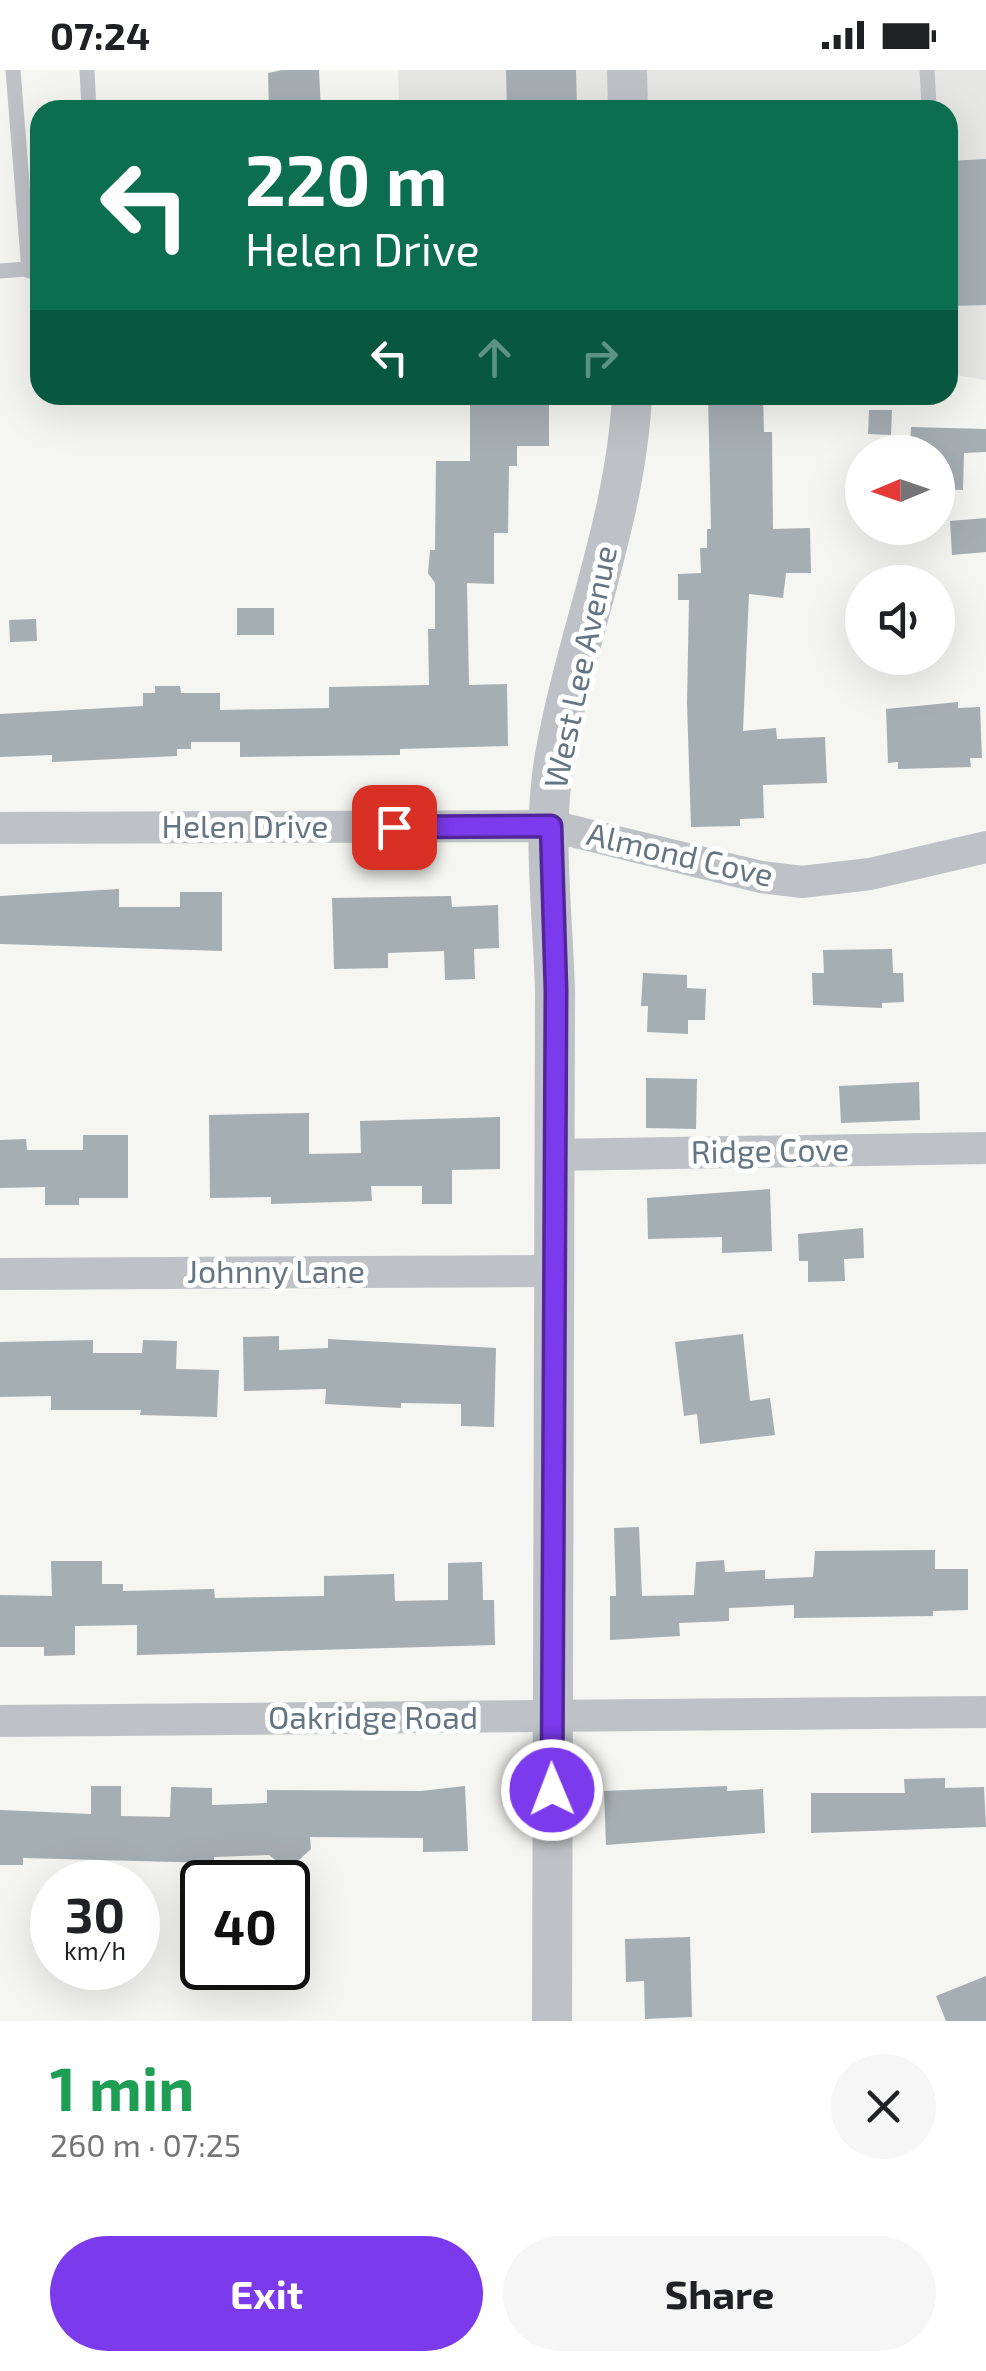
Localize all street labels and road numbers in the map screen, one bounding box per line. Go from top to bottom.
street label: West Lee Avenue [535,542,623,791]
street label: Helen Drive [162,806,328,844]
street label: Almond Cove [584,813,777,893]
street label: Ridge Cove [691,1129,849,1169]
street label: Johnny Lane [187,1251,365,1289]
street label: Oakridge Road [268,1697,478,1735]

